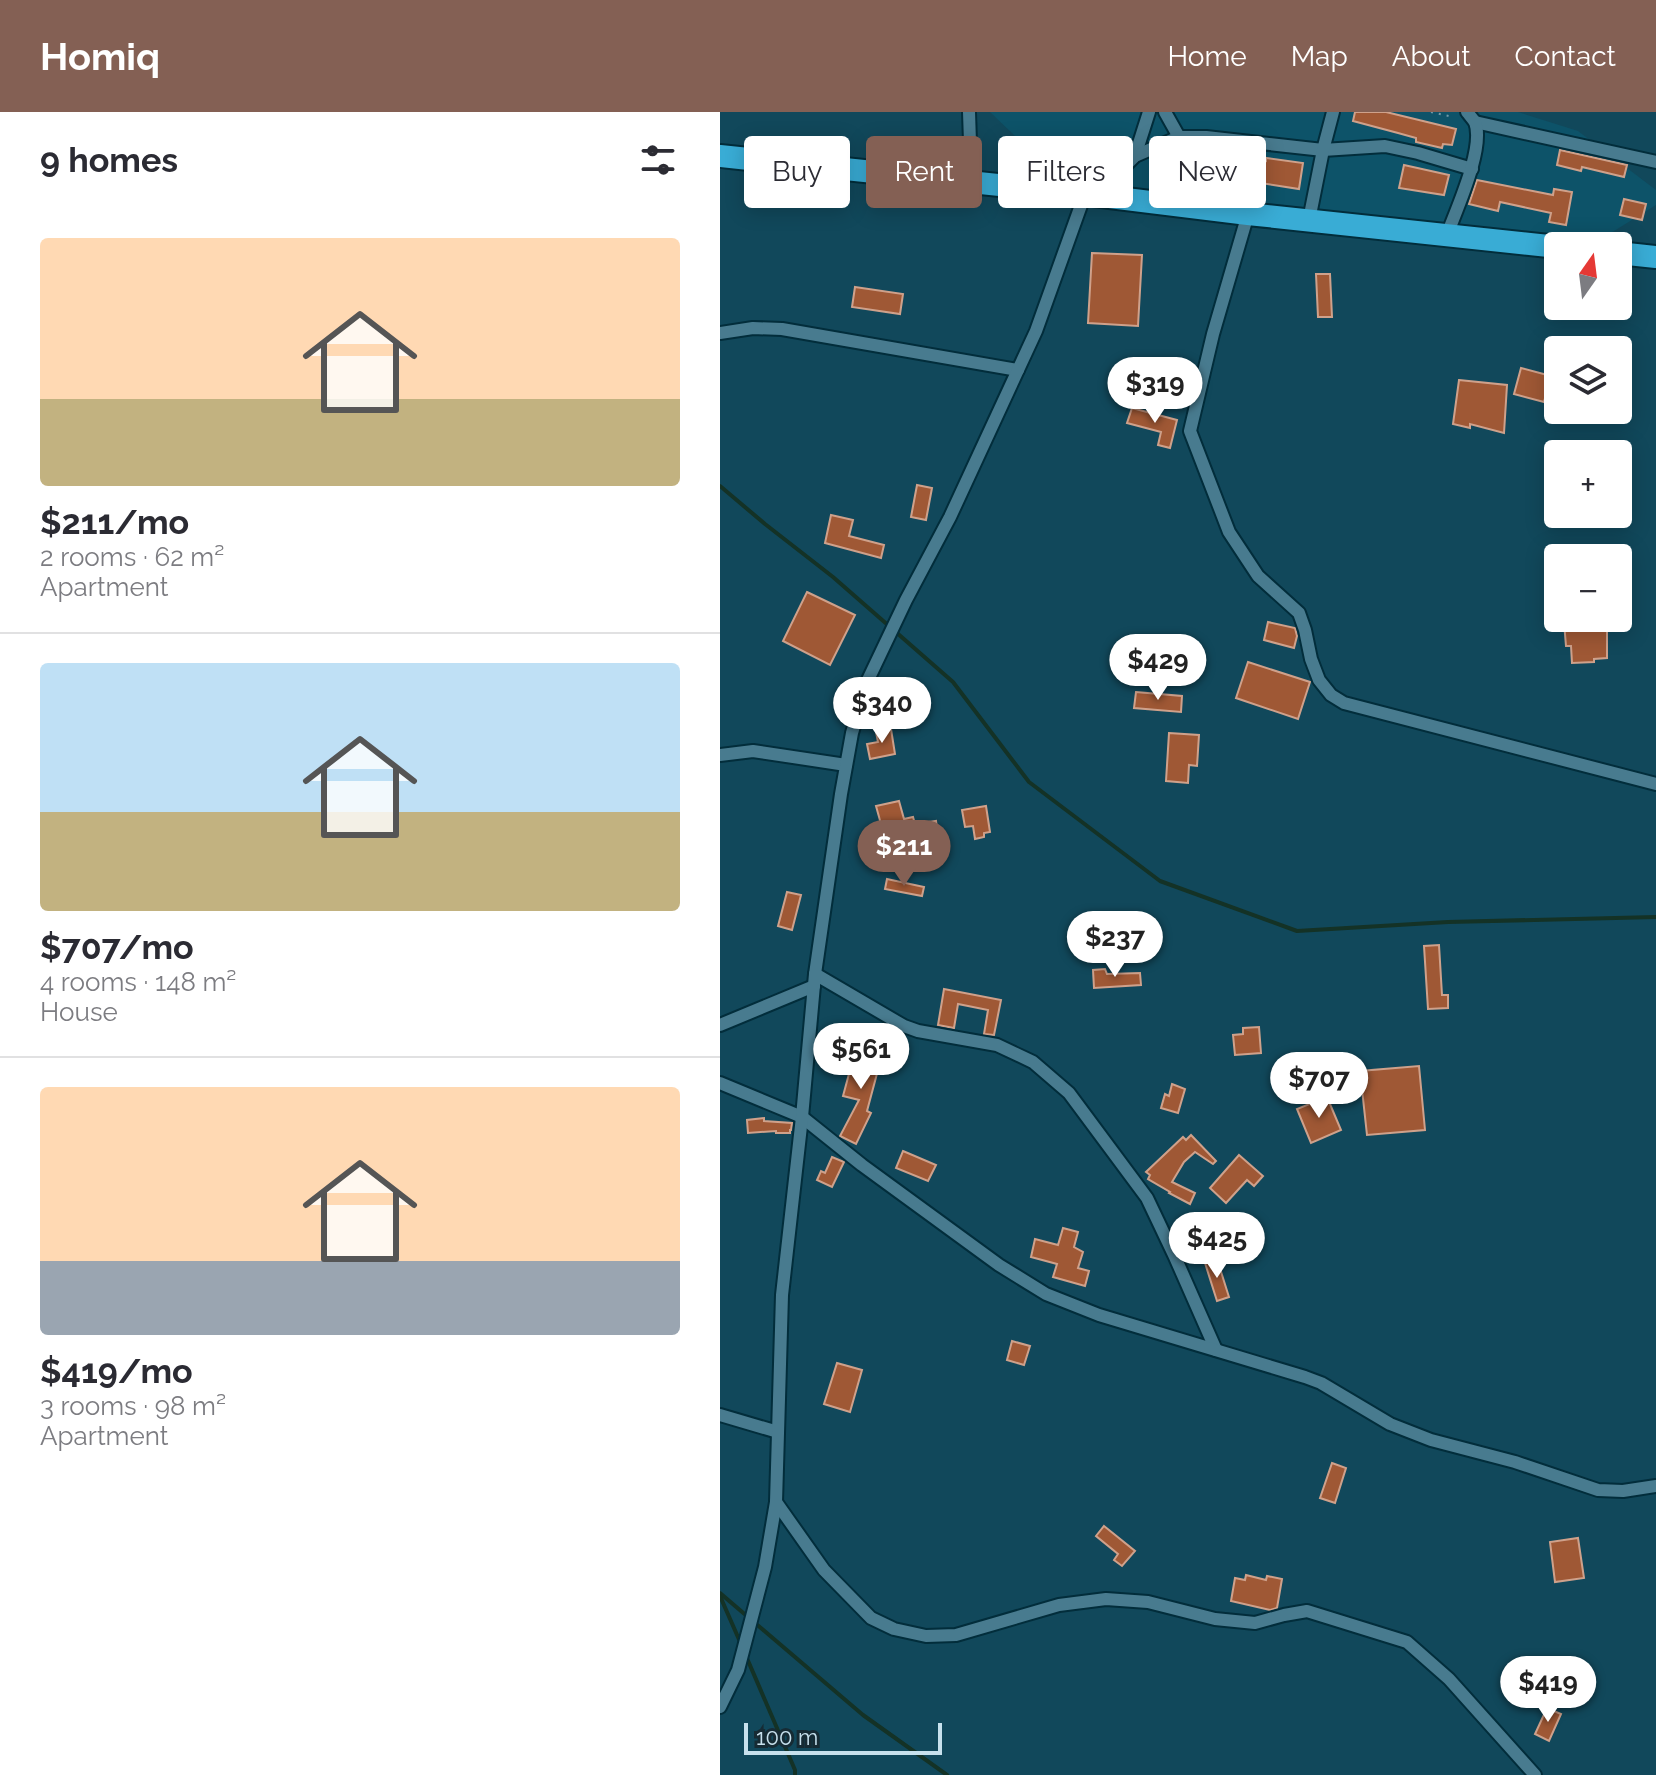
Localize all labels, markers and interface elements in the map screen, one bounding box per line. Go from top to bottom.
text: Homiq [40,34,160,79]
text: Home [1167,40,1247,73]
text: Map [1291,40,1348,73]
text: About [1392,40,1471,73]
text: Contact [1515,40,1616,73]
chip: Buy [744,136,850,208]
chip: Rent [866,136,982,208]
chip: Filters [998,136,1133,208]
chip: New [1149,136,1266,208]
icon: filters [636,138,680,182]
text: 9 homes [40,140,178,180]
north arrow [1544,232,1632,320]
map controls [1544,232,1632,632]
icon: home [288,290,432,434]
button: layers [1544,336,1632,424]
pin: $319 [1108,357,1202,425]
text: $319 [1125,368,1185,398]
button: + [1544,440,1632,528]
text: $211/mo [40,502,189,542]
text: 2 rooms · 62 m² [40,542,224,572]
button: − [1544,544,1632,632]
text: Apartment [40,572,169,602]
pin: $429 [1111,634,1205,702]
text: $429 [1127,645,1189,675]
pin: $340 [835,677,929,745]
text: $340 [851,688,913,718]
icon: home [288,715,432,859]
pin: $211 [857,820,951,888]
text: $211 [876,831,932,861]
pin: $237 [1068,911,1162,979]
text: $237 [1085,922,1145,952]
text: $707/mo [40,927,194,967]
text: 4 rooms · 148 m² [40,967,236,997]
text: House [40,997,118,1027]
pin: $561 [814,1023,908,1091]
text: $561 [831,1034,891,1064]
pin: $707 [1272,1052,1366,1120]
text: $707 [1288,1063,1350,1093]
icon: home [288,1139,432,1283]
pin: $425 [1170,1212,1264,1280]
text: $425 [1187,1223,1247,1253]
text: $419/mo [40,1351,193,1391]
text: 3 rooms · 98 m² [40,1391,226,1421]
text: Apartment [40,1421,169,1451]
pin: $419 [1501,1656,1595,1724]
text: $419 [1518,1667,1578,1697]
scale bar [744,1719,942,1755]
text: 100 m [756,1724,818,1750]

